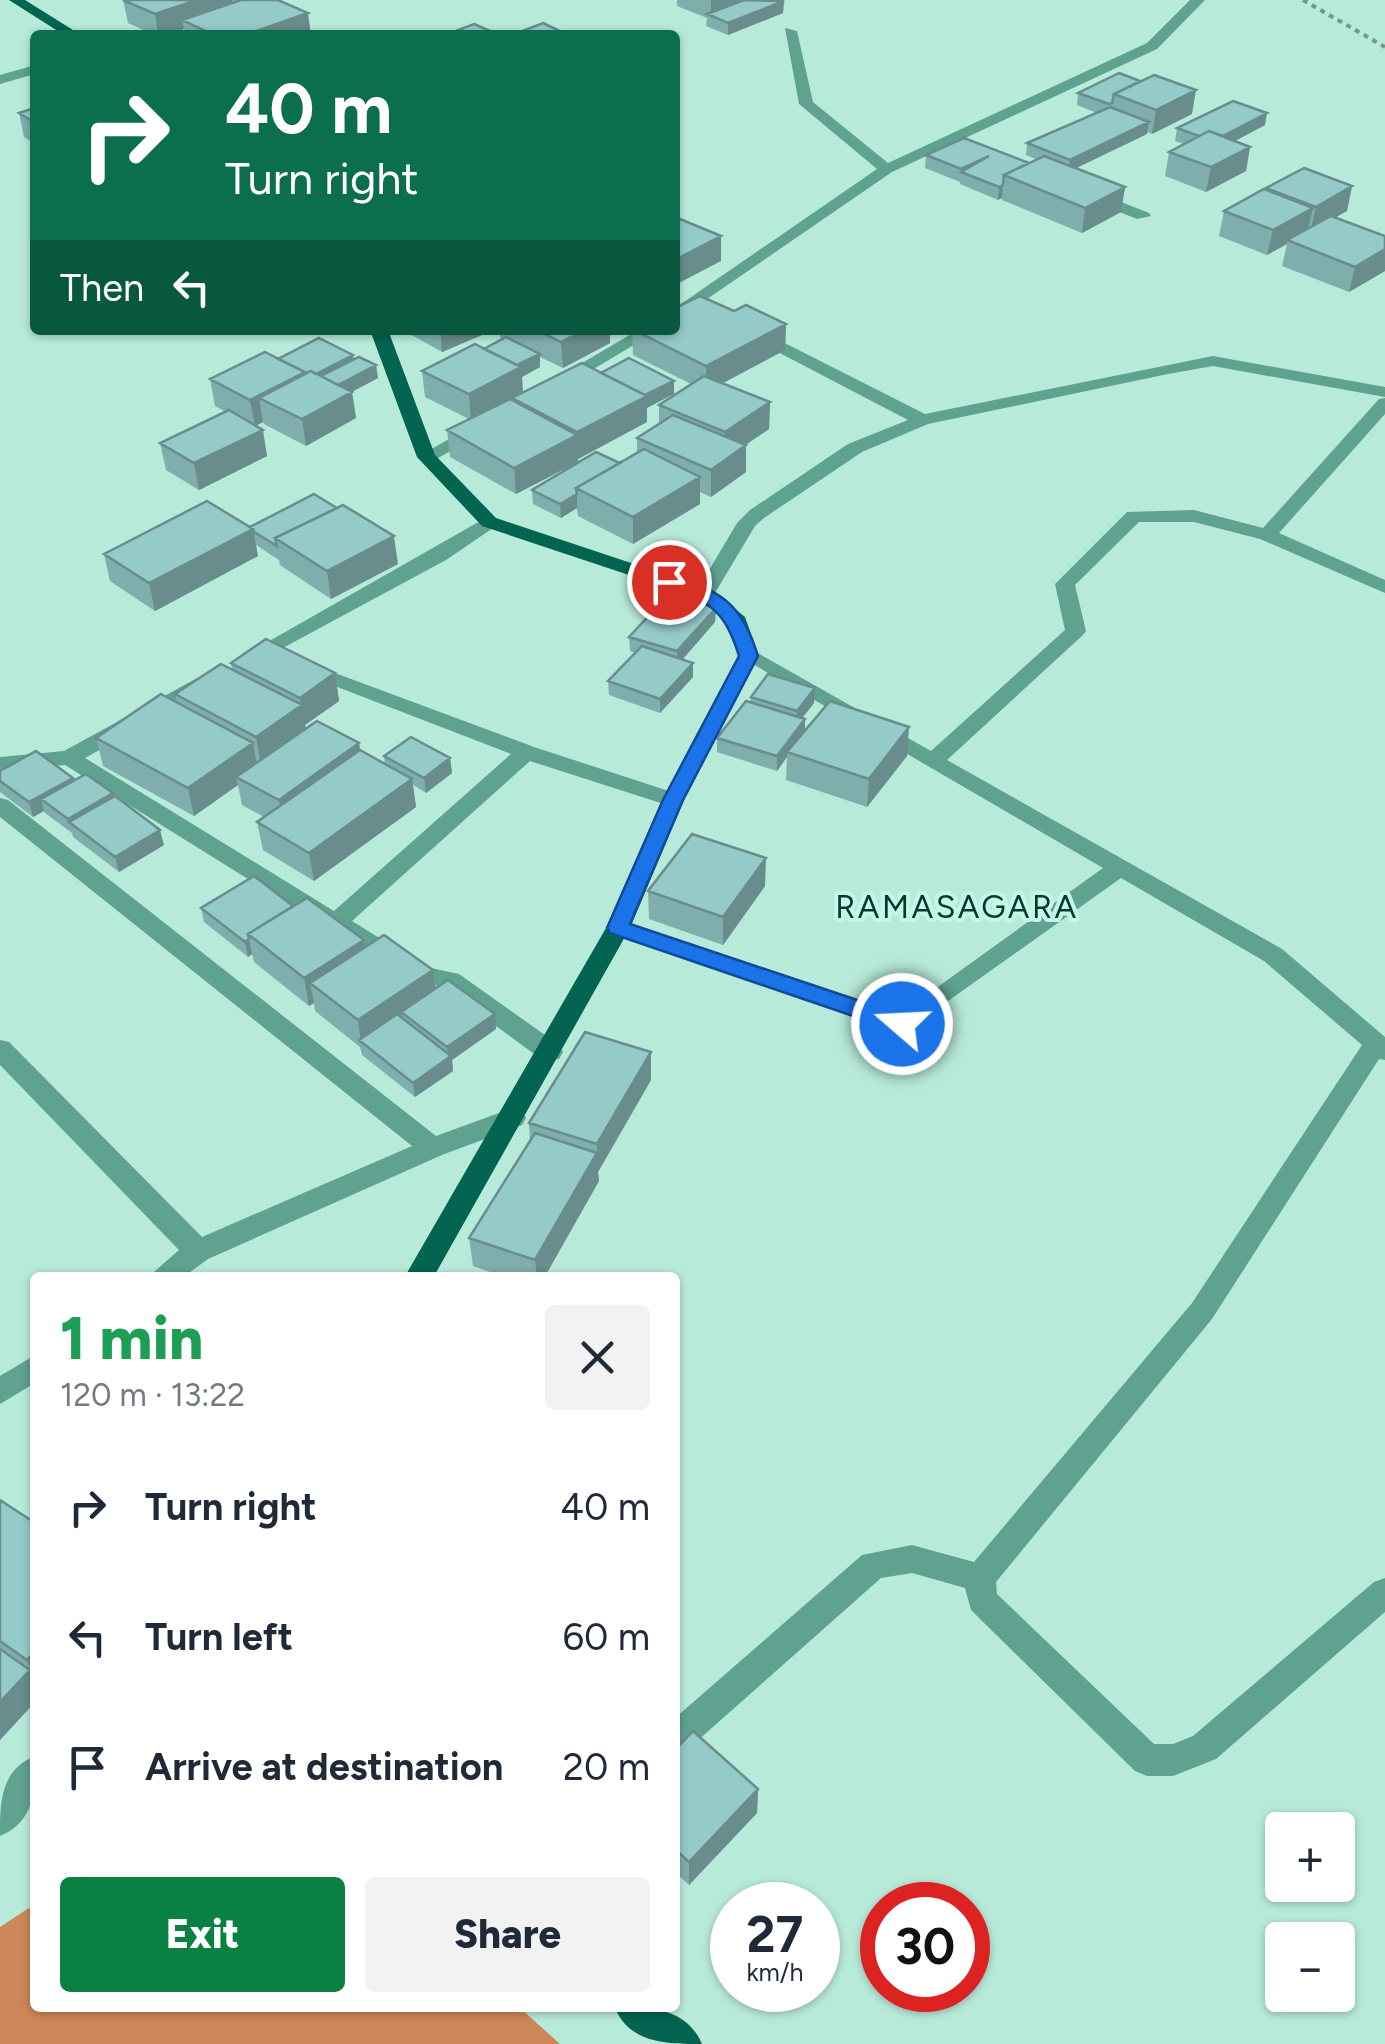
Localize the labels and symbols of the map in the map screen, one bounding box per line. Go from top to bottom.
pin [627,540,712,625]
district label: RAMASAGARA [835,888,1079,926]
position arrow [850,972,954,1076]
speed limit sign: 30 [860,1882,990,2012]

